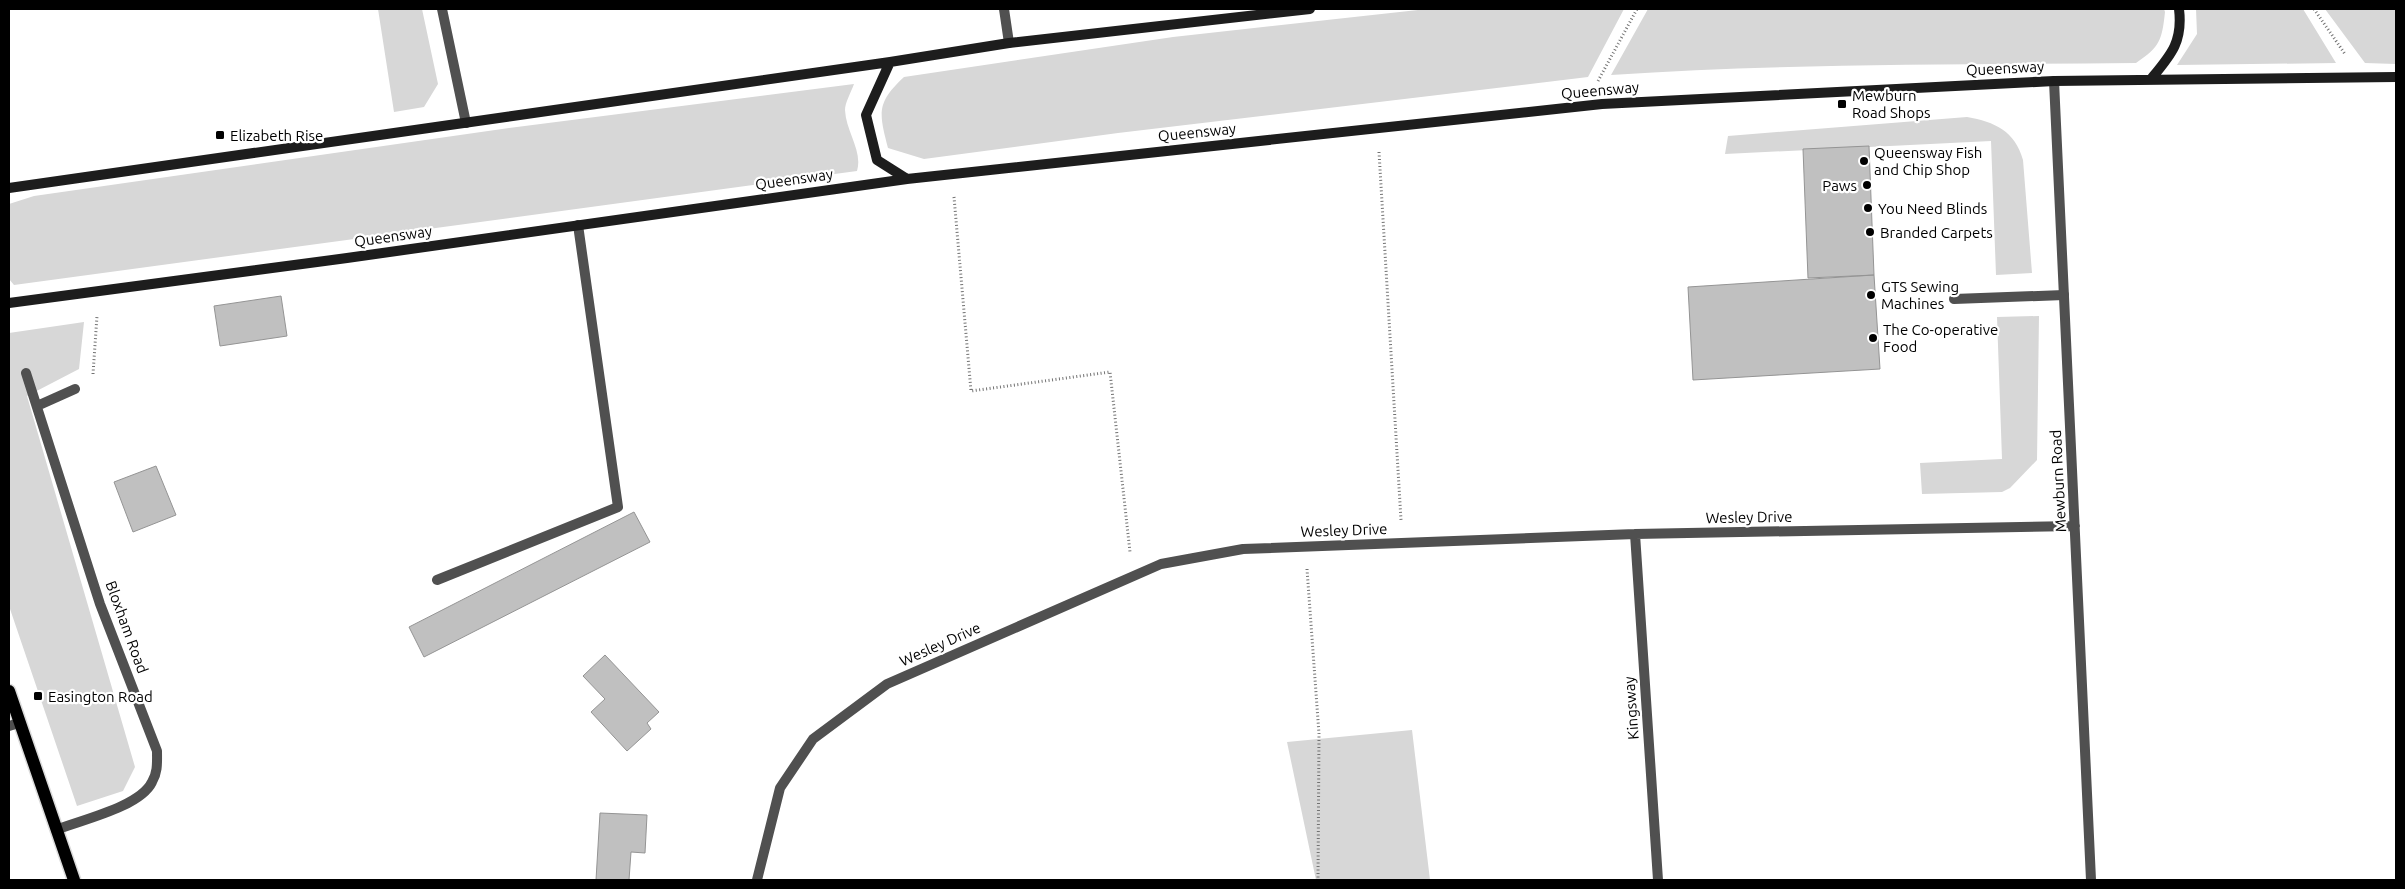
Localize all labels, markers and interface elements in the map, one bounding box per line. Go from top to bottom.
street label: Queensway [1965,57,2045,79]
street label: Queensway [1560,78,1640,102]
place label: Mewburn Road Shops [1852,87,1931,121]
marker: Mewburn Road Shops [1836,98,1848,110]
street label: Queensway [1157,119,1237,145]
place label: Elizabeth Rise [230,127,323,144]
marker: Elizabeth Rise [214,129,226,141]
place label: Queensway Fish and Chip Shop [1874,144,1982,178]
marker: Queensway Fish and Chip Shop [1858,155,1870,167]
street label: Queensway [754,165,834,193]
place label: Paws [1822,177,1857,194]
marker: Paws [1861,179,1873,191]
place label: You Need Blinds [1878,200,1987,217]
marker: You Need Blinds [1862,202,1874,214]
street label: Queensway [353,222,433,250]
place label: Branded Carpets [1880,224,1993,241]
marker: Branded Carpets [1864,226,1876,238]
place label: GTS Sewing Machines [1881,278,1959,312]
marker: GTS Sewing Machines [1865,289,1877,301]
place label: The Co-operative Food [1883,321,1998,355]
marker: The Co-operative Food [1867,332,1879,344]
street label: Mewburn Road [2047,429,2069,533]
street label: Wesley Drive [1705,508,1793,526]
street label: Wesley Drive [1300,520,1388,540]
street label: Bloxham Road [102,579,152,675]
street label: Wesley Drive [897,619,983,669]
street label: Kingsway [1620,676,1642,740]
place label: Easington Road [48,688,153,705]
marker: Easington Road [32,690,44,702]

